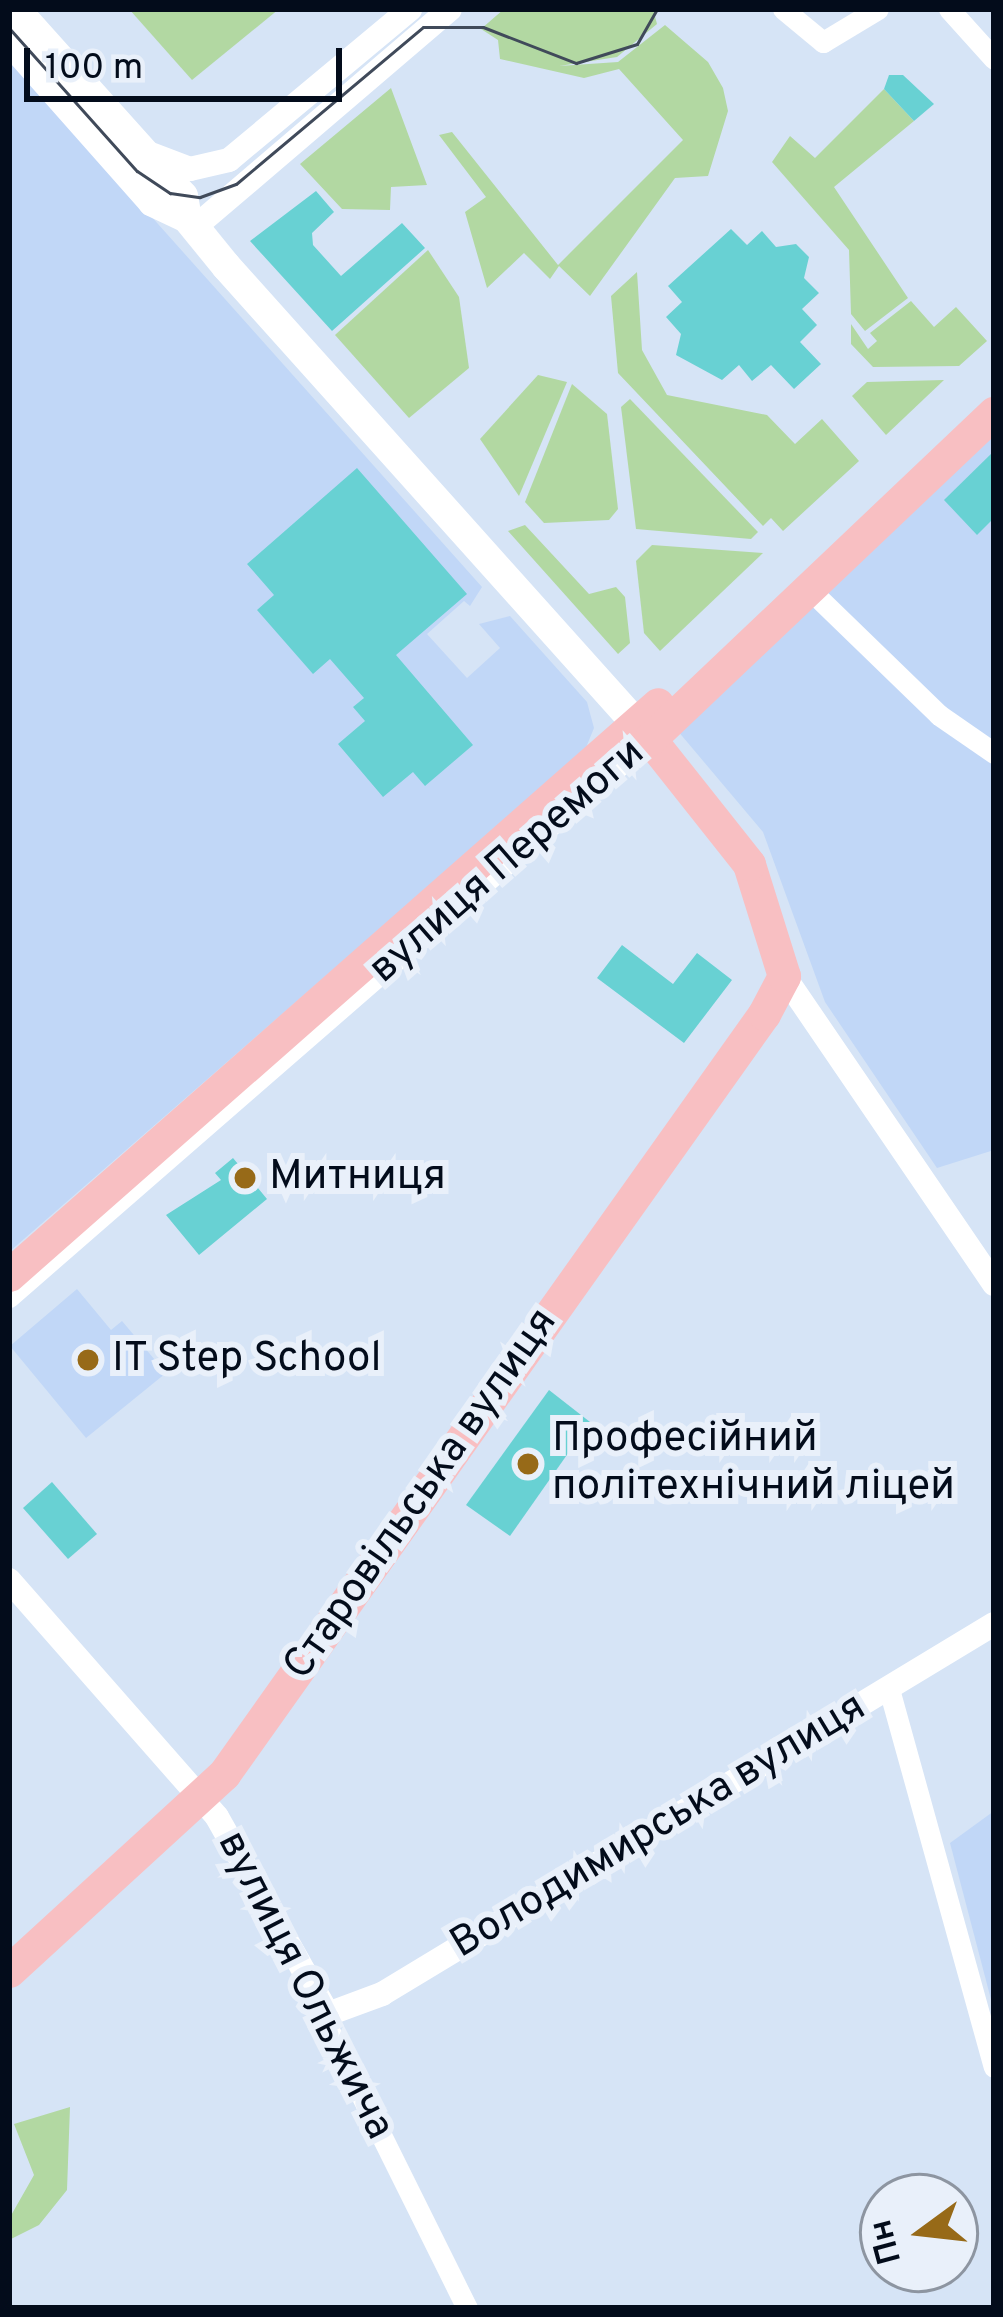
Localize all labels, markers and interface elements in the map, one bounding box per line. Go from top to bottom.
scale bar [30,24,348,98]
text: 100 m [45,46,143,92]
street label: вулиця Перемоги [360,729,656,995]
place label: Митниця [269,1153,446,1203]
marker: Митниця [232,1165,258,1191]
street label: Старовільська вулиця [275,1300,569,1690]
place label: IT Step School [112,1335,383,1385]
marker: IT Step School [75,1347,101,1373]
place label: Професійний політехнічний ліцей [552,1415,955,1514]
marker: Професійний політехнічний ліцей [515,1451,541,1477]
street label: Володимирська вулиця [442,1683,876,1971]
street label: вулиця Ольжича [205,1824,403,2148]
north arrow [859,2173,979,2293]
text: Пн [861,2215,913,2268]

